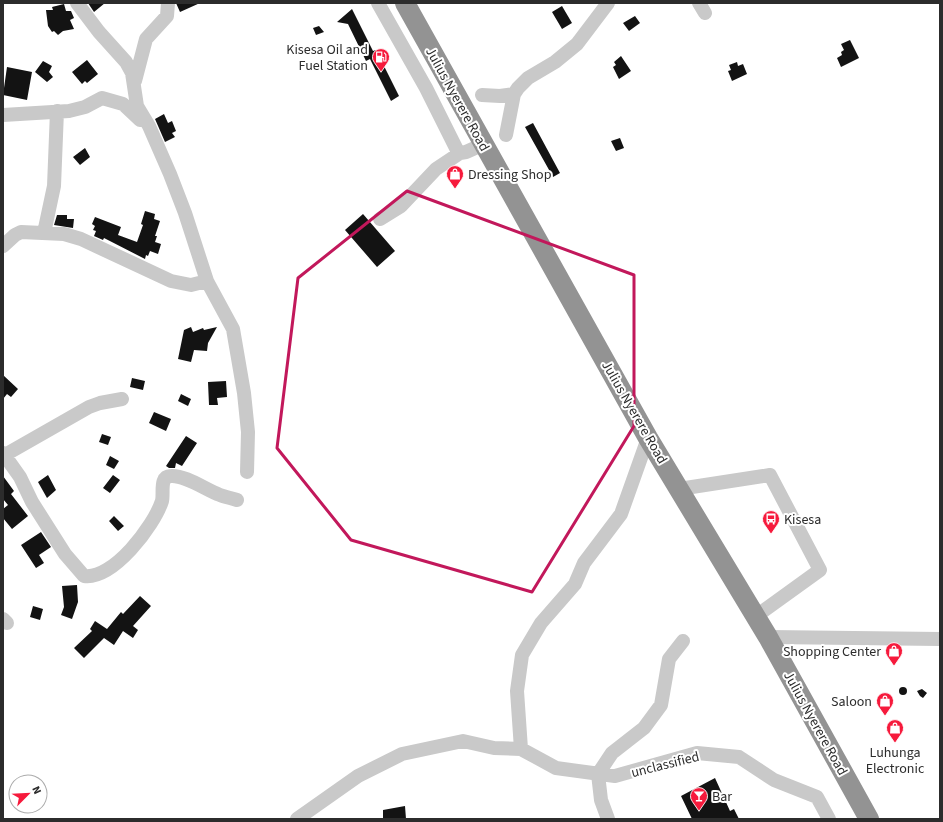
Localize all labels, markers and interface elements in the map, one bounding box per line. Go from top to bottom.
place label: Kisesa Oil and Fuel Station [286,40,368,76]
street label: Julius Nyerere Road [420,44,494,155]
fuel station icon: Kisesa Oil and Fuel Station [371,47,391,72]
shop icon: Dressing Shop [445,164,465,189]
place label: Dressing Shop [468,165,552,185]
street label: Julius Nyerere Road [596,357,672,468]
bus stop icon: Kisesa [761,509,781,534]
place label: Kisesa [784,510,821,530]
shop icon: Shopping Center [884,641,904,666]
place label: Shopping Center [783,642,881,662]
street label: Julius Nyerere Road [778,668,852,779]
shop icon: Saloon [875,691,895,716]
place label: Saloon [831,692,872,712]
shop icon: Luhunga Electronic [885,718,905,743]
place label: Luhunga Electronic [866,743,925,779]
street label: unclassified [629,747,701,783]
north arrow [8,774,48,814]
text: N [28,784,45,797]
bar icon: Bar [689,786,709,811]
place label: Bar [712,787,732,807]

